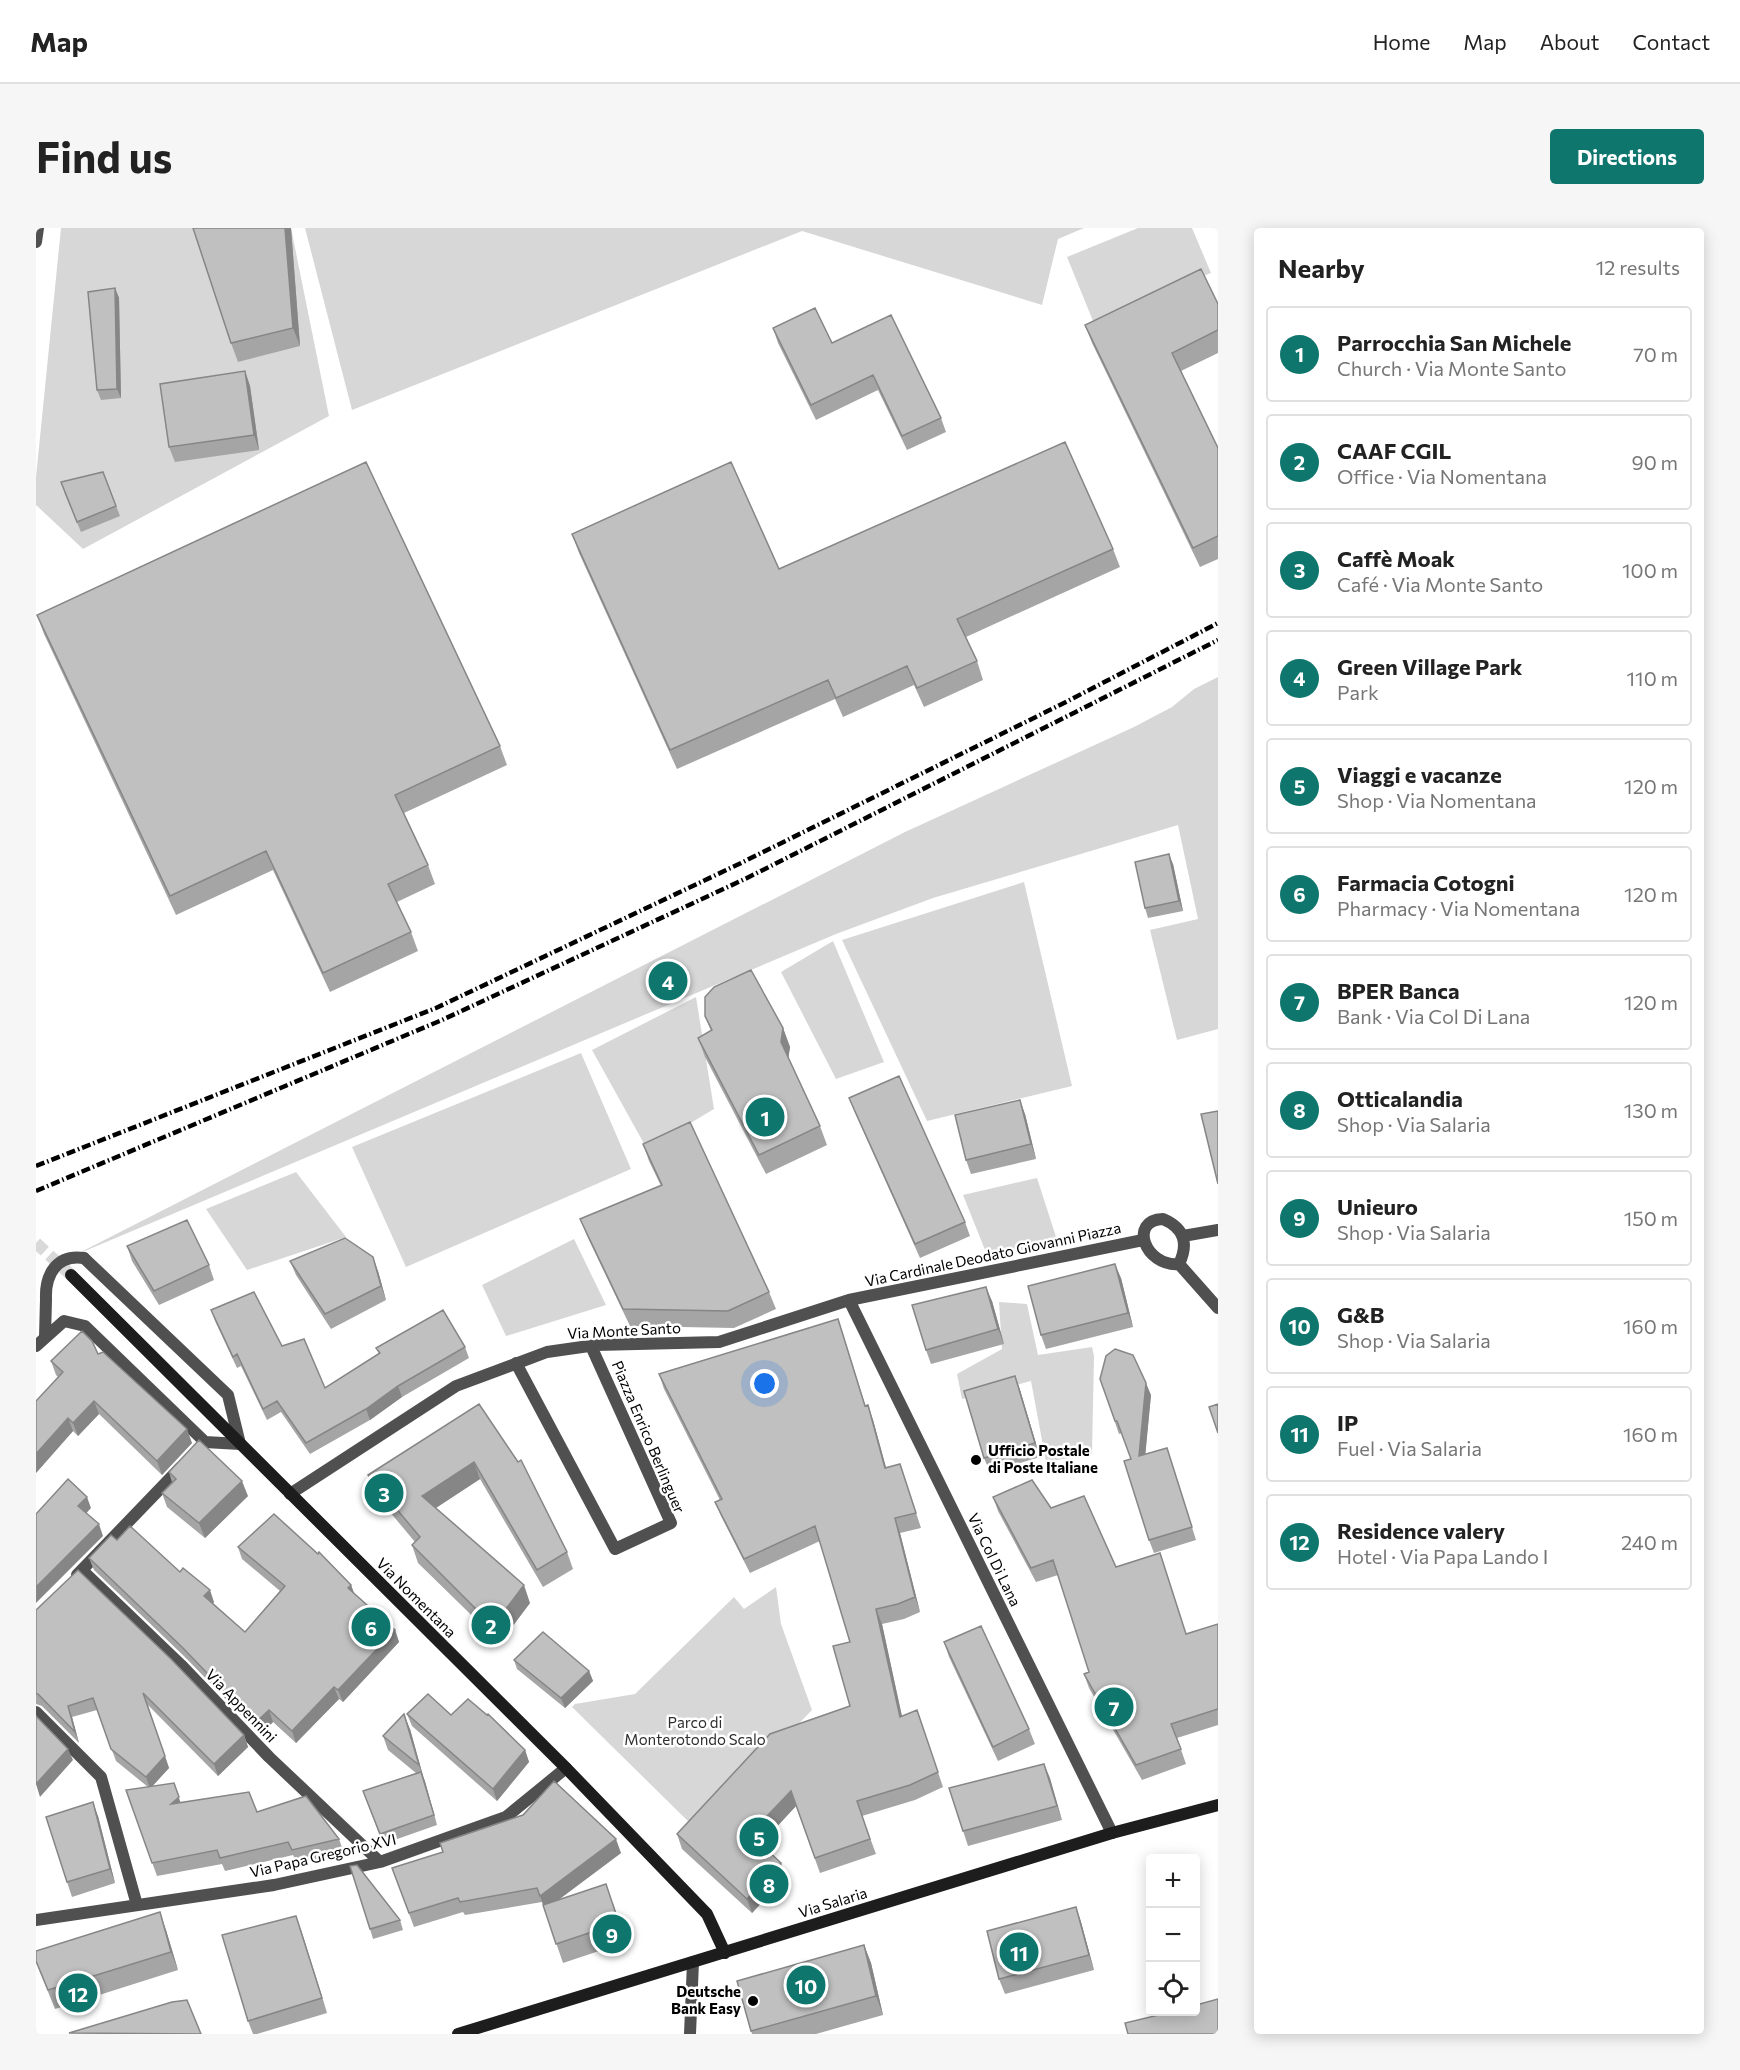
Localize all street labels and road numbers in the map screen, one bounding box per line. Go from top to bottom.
street label: Via Cardinale Deodato Giovanni Piazza [863,1218,1122,1290]
street label: Via Monte Santo [567,1318,681,1342]
street label: Piazza Enrico Berlinguer [609,1358,689,1515]
street label: Via Col Di Lana [965,1510,1025,1609]
street label: Via Nomentana [373,1554,460,1641]
street label: Via Appennini [202,1665,281,1746]
street label: Via Papa Gregorio XVI [248,1829,398,1881]
street label: Via Salaria [796,1883,869,1921]

